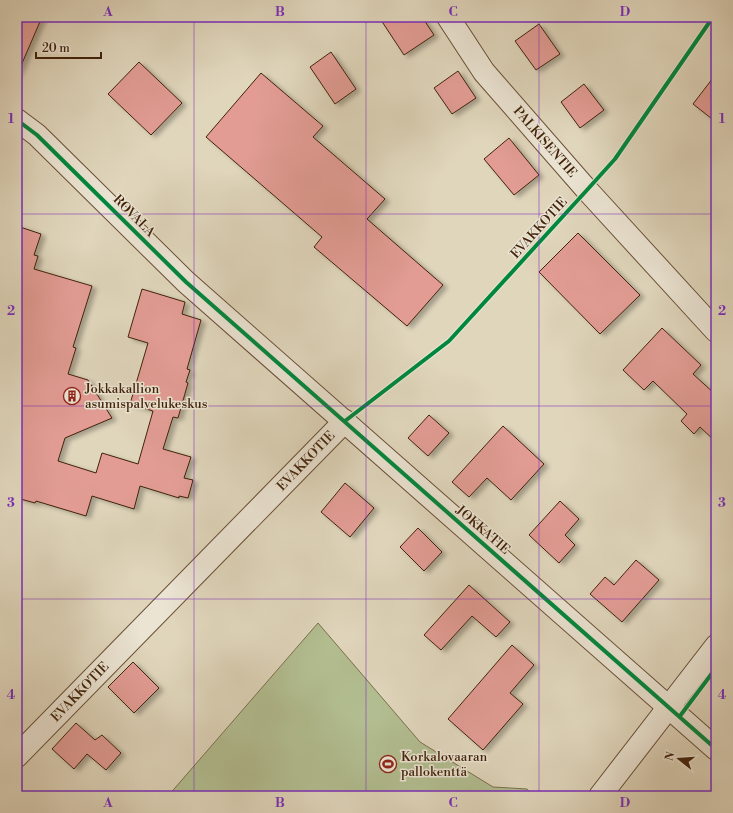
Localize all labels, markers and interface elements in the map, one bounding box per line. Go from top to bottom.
text: A [102,4,113,20]
text: B [275,4,285,20]
text: C [448,4,458,20]
text: D [620,4,630,20]
scale bar [36,34,101,60]
text: 20 m [42,41,70,56]
street label: PALKISENTIE [510,103,580,181]
text: 1 [8,111,15,127]
text: 1 [719,111,726,127]
street label: ROVALA [110,192,159,241]
street label: EVAKKOTIE [507,194,571,262]
text: 2 [7,303,15,319]
text: 2 [718,303,726,319]
place label: Jokkakallion asumispalvelukeskus [84,381,208,412]
building icon: Jokkakallion asumispalvelukeskus [62,386,82,406]
street label: EVAKKOTIE [274,428,338,494]
text: 3 [7,495,15,511]
text: 3 [718,495,726,511]
street label: JOKKATIE [452,502,513,558]
street label: EVAKKOTIE [48,659,112,725]
text: 4 [7,687,16,703]
text: 4 [718,687,727,703]
north arrow [659,739,699,779]
place label: Korkalovaaran pallokenttä [401,749,488,780]
text: N [662,750,678,763]
sports icon: Korkalovaaran pallokenttä [378,754,398,774]
text: A [102,795,113,811]
text: B [275,795,285,811]
text: C [448,795,458,811]
text: D [620,795,630,811]

